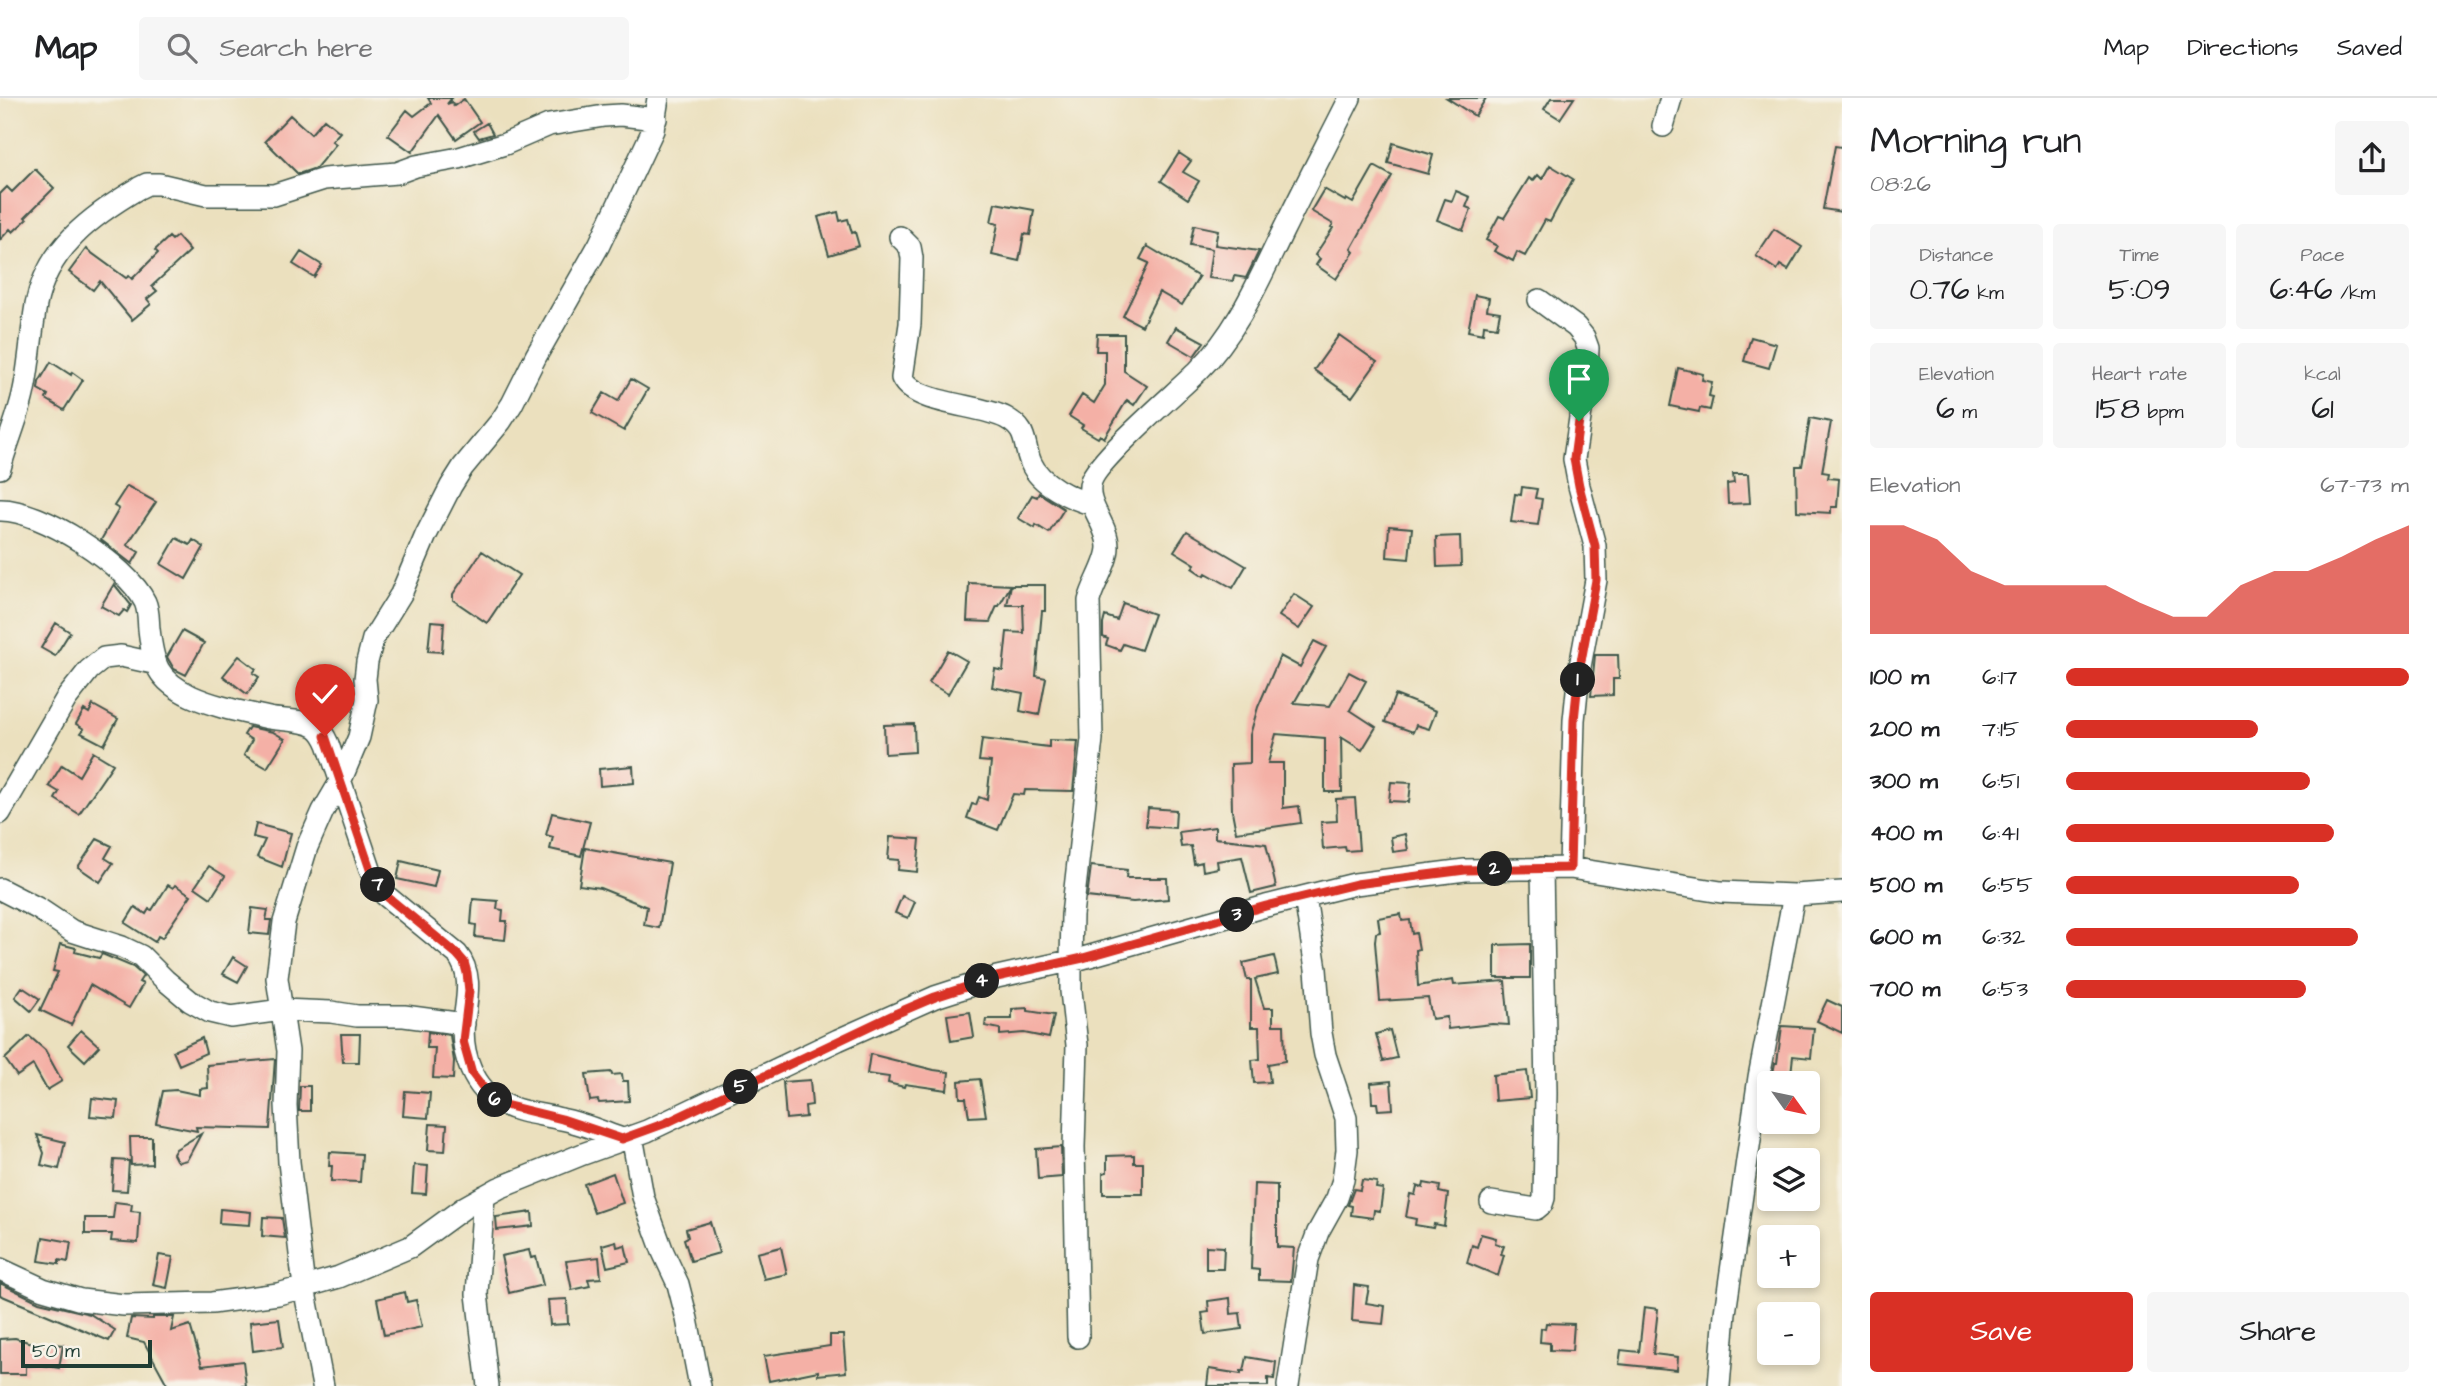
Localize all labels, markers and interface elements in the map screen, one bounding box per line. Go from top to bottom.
search box [139,17,629,80]
text: Map [35,25,97,71]
icon: search [163,29,201,67]
text: Search here [219,30,373,66]
text: Map [2104,31,2149,65]
text: Directions [2187,31,2299,65]
text: Saved [2337,31,2402,65]
text: Morning run [1870,116,2082,168]
button: share [2335,121,2409,195]
text: 08:26 [1870,168,1931,200]
text: Distance [1920,242,1993,269]
text: Time [2120,242,2159,269]
text: Pace [2300,242,2345,269]
text: 0.76 [1909,269,1970,311]
text: 5:09 [2108,269,2171,311]
text: 6:46 [2270,269,2333,311]
text: km [1970,280,2004,307]
text: /km [2333,280,2375,307]
pin [1549,349,1609,421]
icon: arrive [1560,360,1598,398]
text: Elevation [1919,361,1994,388]
text: Heart rate [2092,361,2187,388]
text: kcal [2304,361,2341,388]
text: 6 [1936,388,1955,430]
text: 158 [2095,388,2140,430]
text: 61 [2311,388,2334,430]
text: m [1955,399,1977,426]
text: bpm [2140,399,2184,426]
text: Elevation [1870,469,1961,501]
text: 67–73 m [2320,469,2409,501]
text: 100 m [1870,661,1929,693]
text: 6:17 [1982,661,2017,693]
pin: 1 [1560,662,1596,698]
pin [295,664,355,736]
text: 1 [1576,666,1579,693]
icon: check [306,675,344,713]
text: 200 m [1870,713,1939,745]
text: 7:15 [1982,713,2019,745]
text: 300 m [1870,765,1938,797]
text: 6:51 [1982,765,2020,797]
text: 400 m [1870,817,1942,849]
text: 6:41 [1982,817,2019,849]
pin: 2 [1478,852,1512,886]
text: 2 [1489,855,1500,882]
pin: 7 [360,868,396,902]
text: 500 m [1870,869,1942,901]
text: 6:55 [1982,869,2033,901]
text: 7 [372,871,383,898]
pin: 3 [1220,898,1254,932]
text: 3 [1232,901,1241,928]
text: 600 m [1870,921,1941,953]
text: 6:32 [1982,921,2025,953]
pin: 4 [964,964,1000,998]
text: 4 [975,967,988,994]
text: 700 m [1870,973,1940,1005]
text: 6:53 [1982,973,2028,1005]
pin: 5 [724,1070,758,1104]
north arrow [1757,1071,1820,1134]
map controls [1757,1071,1820,1365]
text: 5 [734,1073,747,1100]
pin: 6 [477,1082,512,1118]
text: 6 [489,1086,500,1113]
button: layers [1757,1148,1820,1211]
button: + [1757,1225,1820,1288]
button: Save [1870,1292,2133,1372]
button: Share [2147,1292,2409,1372]
button: − [1757,1302,1820,1365]
scale bar [21,1337,152,1369]
text: 50 m [32,1338,80,1365]

